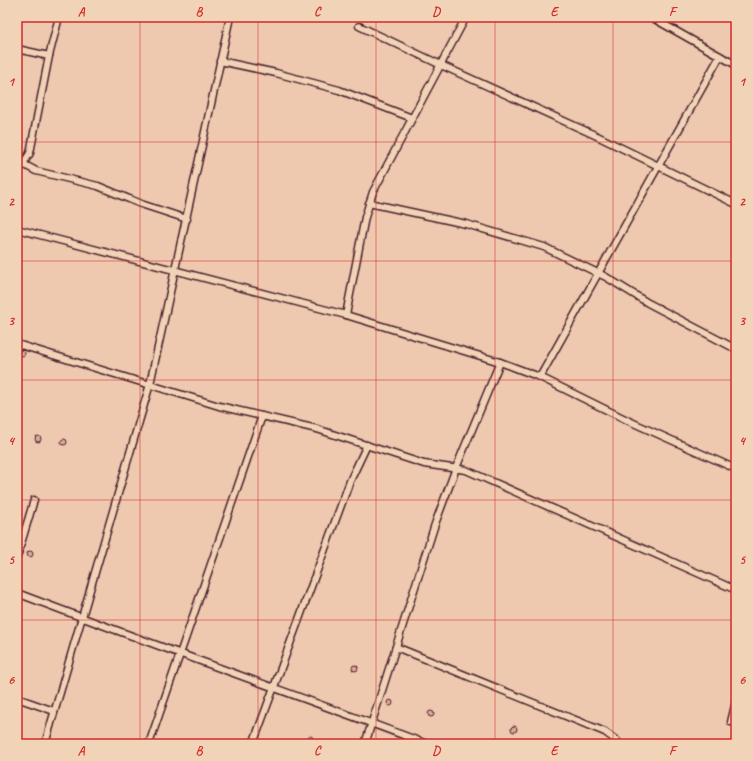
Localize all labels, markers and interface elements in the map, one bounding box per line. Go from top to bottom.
text: A [78,4,86,20]
text: B [196,4,204,20]
text: C [314,4,322,20]
text: D [432,4,441,20]
text: E [551,4,560,20]
text: F [669,4,678,20]
text: 1 [8,74,16,90]
text: 1 [739,74,747,90]
text: 2 [8,194,15,210]
text: 2 [739,194,746,210]
text: 3 [8,313,15,329]
text: 3 [739,313,746,329]
text: 4 [8,433,16,449]
text: 4 [739,433,747,449]
text: 5 [8,552,15,568]
text: 5 [739,552,746,568]
text: 6 [8,672,15,688]
text: 6 [739,672,746,688]
text: A [78,743,86,759]
text: B [196,743,204,759]
text: C [314,743,322,759]
text: D [432,743,441,759]
text: E [551,743,560,759]
text: F [669,743,678,759]

